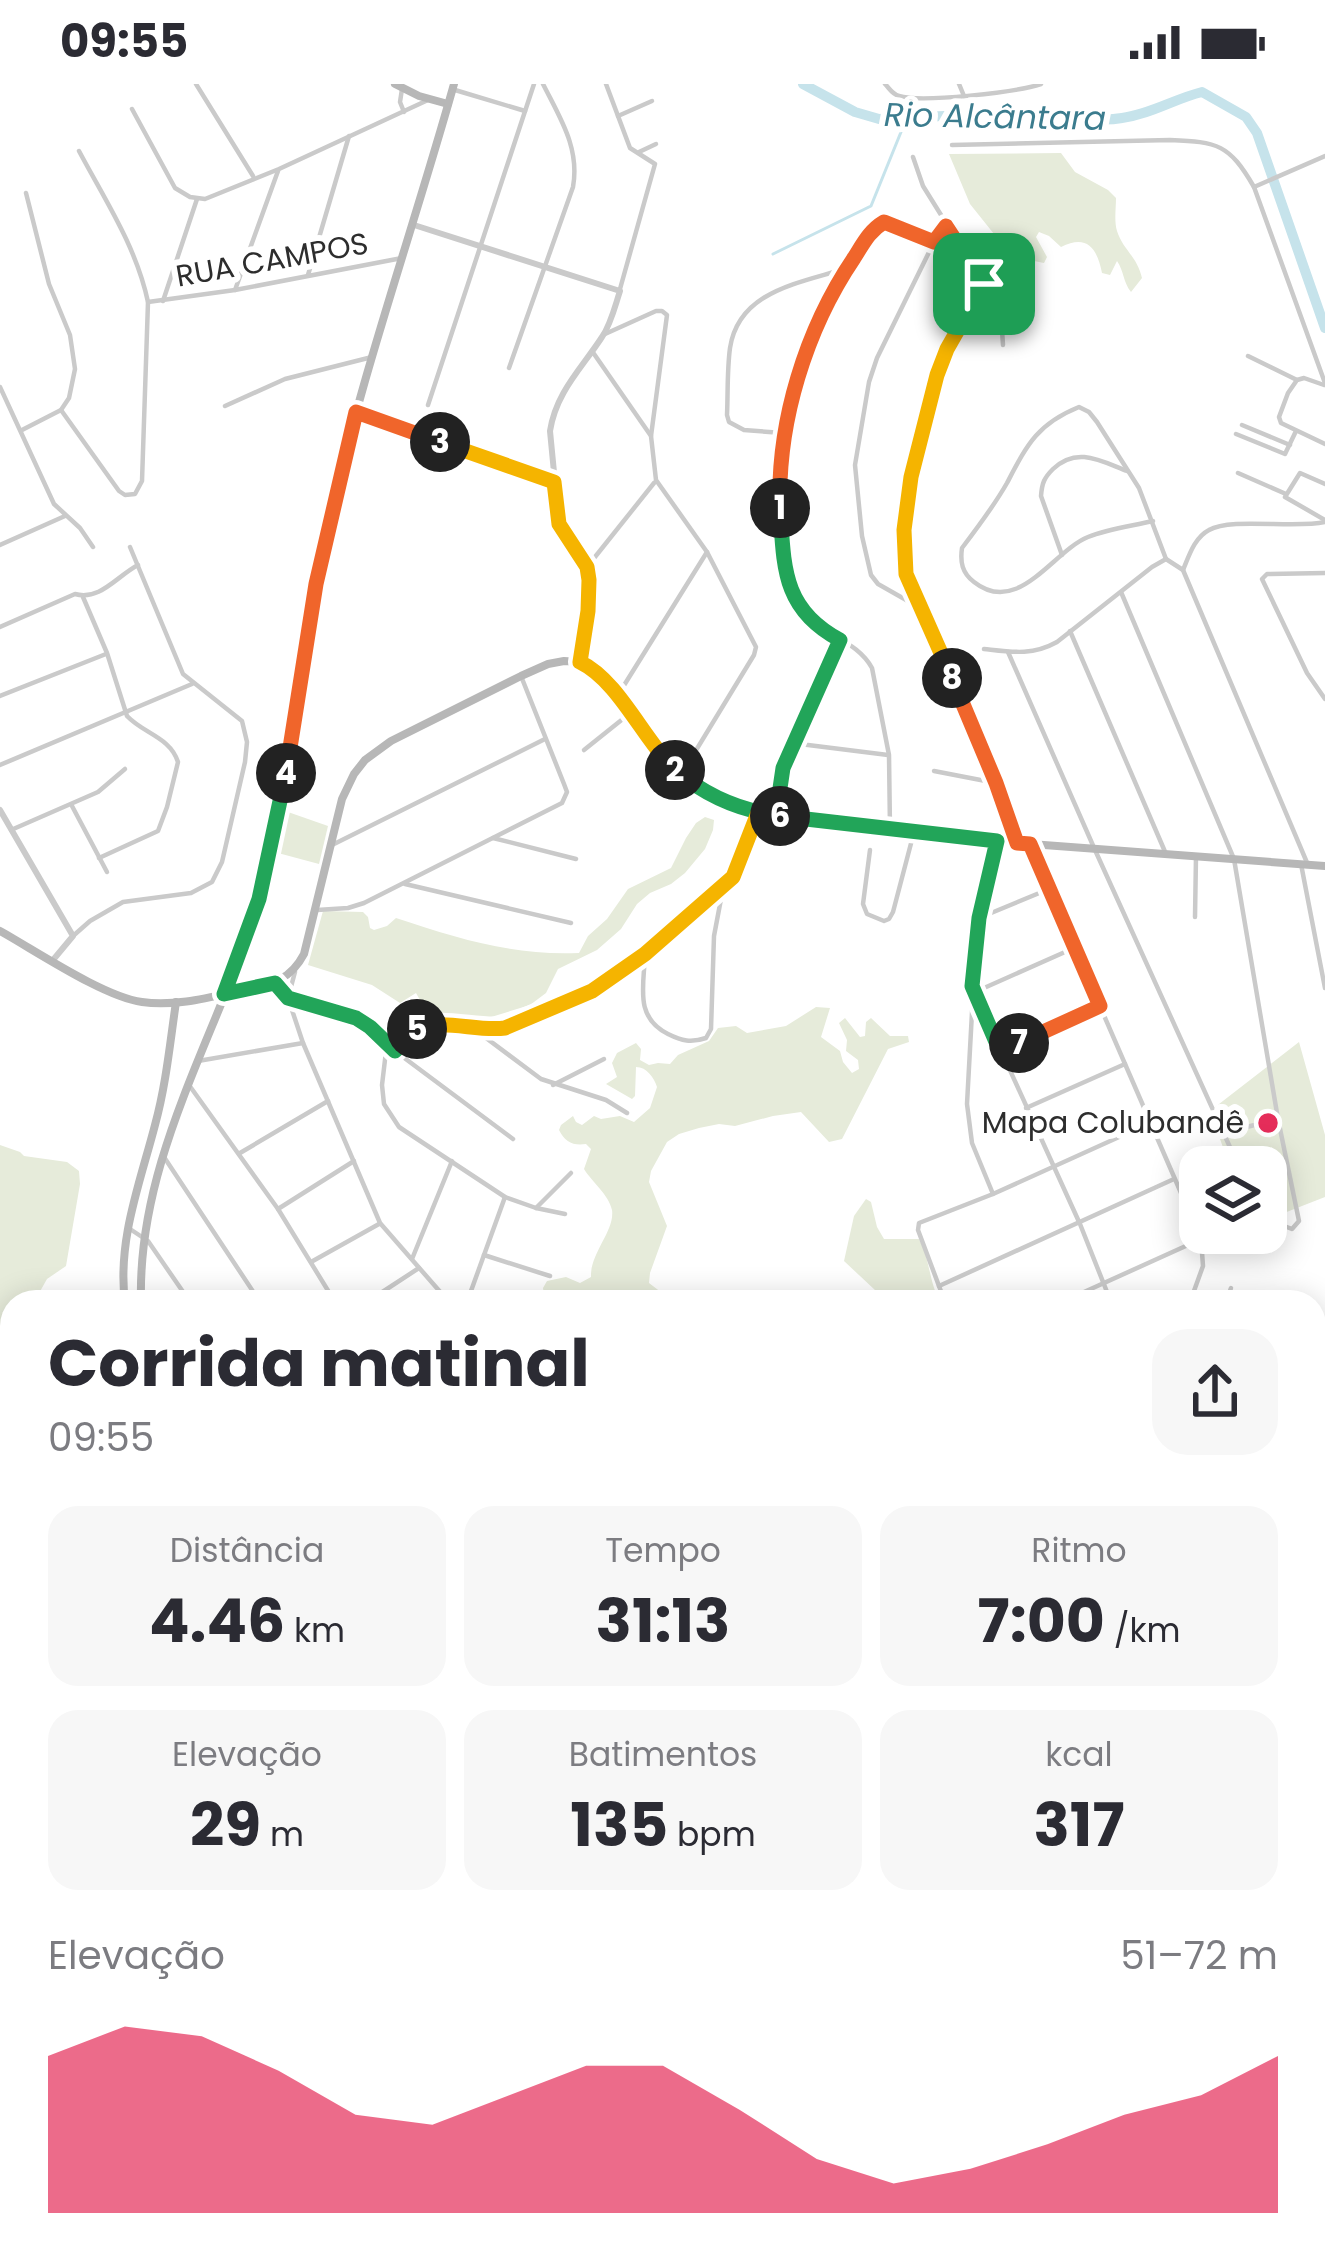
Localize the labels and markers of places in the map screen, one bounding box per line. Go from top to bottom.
pin [933,233,1035,335]
pin: 3 [410,412,470,472]
pin: 1 [750,478,810,538]
pin: 8 [922,648,982,708]
pin: 2 [645,740,705,800]
pin: 4 [256,743,316,803]
pin: 6 [750,786,810,846]
pin: 5 [387,999,447,1059]
pin: 7 [989,1013,1049,1073]
place label: Mapa Colubandê [982,1101,1244,1144]
marker: Mapa Colubandê [1255,1110,1281,1136]

